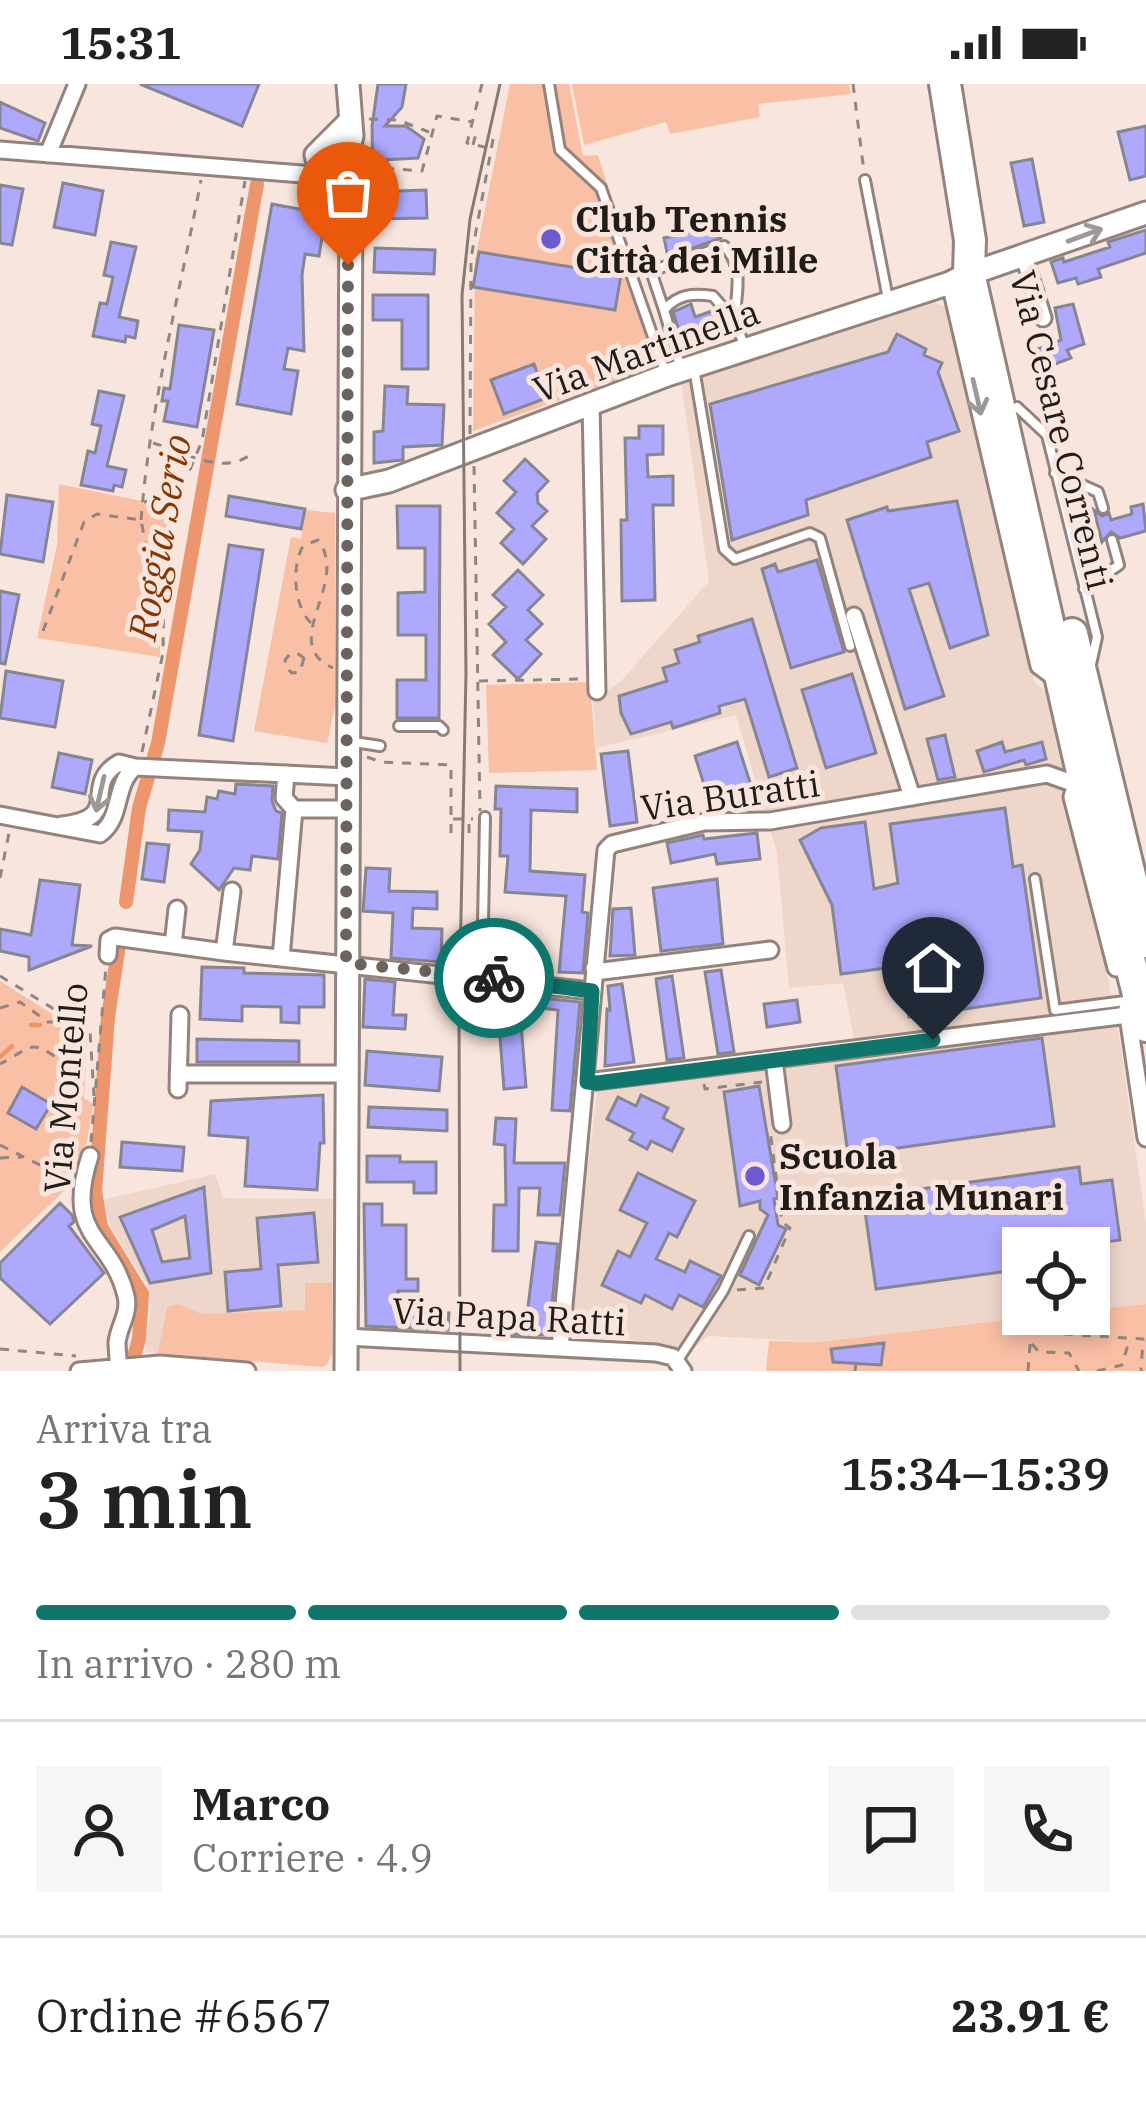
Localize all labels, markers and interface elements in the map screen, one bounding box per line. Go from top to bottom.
text: 15:31 [60,13,182,71]
pin [297,142,399,265]
icon: bag [315,160,381,226]
place label: Club Tennis Città dei Mille [575,195,818,283]
one-way arrow [1066,223,1103,244]
marker: Club Tennis Città dei Mille [538,226,564,252]
street label: Via Cesare Correnti [1000,266,1124,594]
street label: Via Martinella [526,287,766,413]
one-way arrow [966,377,989,415]
water label: Roggia Serio [116,430,202,645]
street label: Via Buratti [637,759,823,831]
one-way arrow [87,774,110,812]
pin [882,917,984,1040]
courier [434,918,554,1038]
icon: home [900,935,966,1001]
icon: bike [461,945,527,1011]
street label: Via Montello [32,981,98,1195]
place label: Scuola Infanzia Munari [779,1132,1064,1220]
marker: Scuola Infanzia Munari [742,1163,768,1189]
map controls [1002,1227,1110,1335]
button: locate [1002,1227,1110,1335]
street label: Via Papa Ratti [391,1286,627,1346]
text: Arriva tra [36,1403,213,1454]
text: 15:34–15:39 [841,1444,1110,1502]
text: 3 min [36,1448,253,1549]
text: In arrivo · 280 m [36,1638,341,1689]
button: person [36,1766,162,1892]
button: chat [828,1766,954,1892]
button: phone [984,1766,1110,1892]
text: Marco [192,1774,330,1832]
text: Corriere · 4.9 [192,1832,433,1883]
text: Ordine #6567 [36,1986,332,2044]
text: 23.91 € [951,1986,1110,2044]

